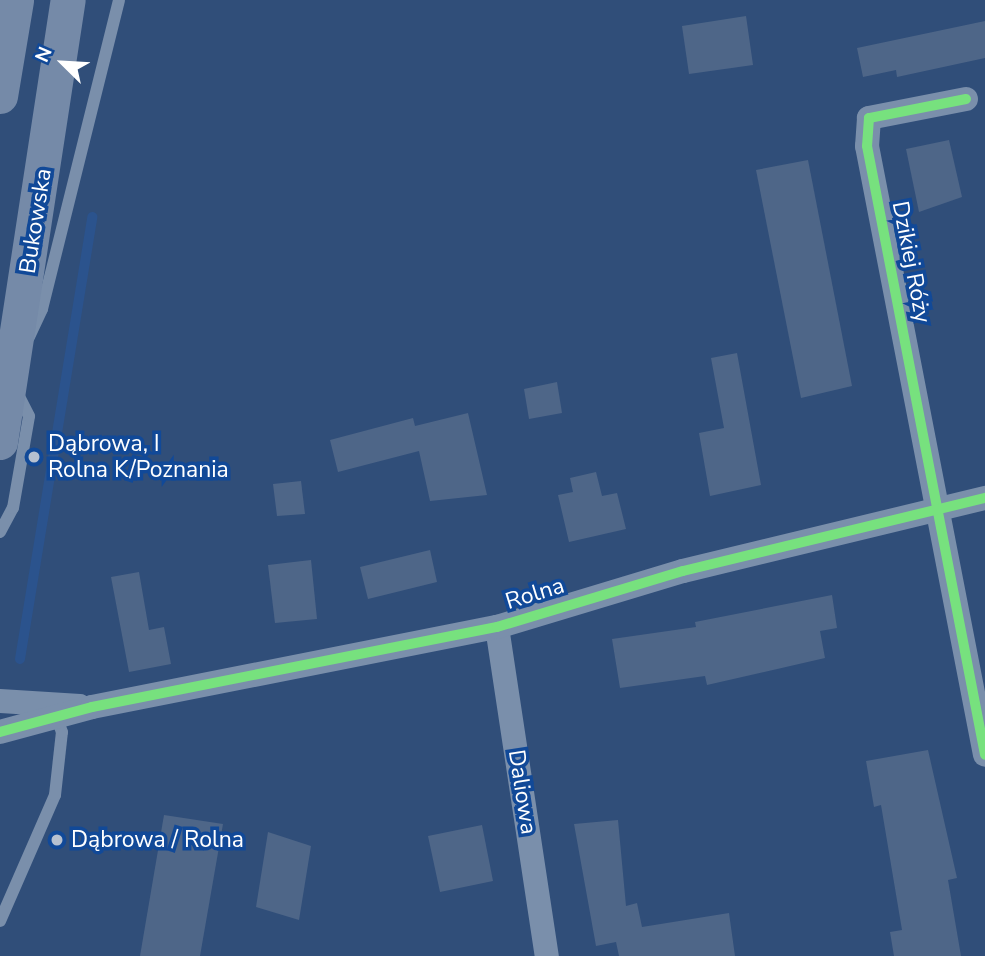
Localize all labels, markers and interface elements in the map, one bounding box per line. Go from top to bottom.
north arrow [28,28,98,98]
text: N [29,43,59,66]
street label: Bukowska [14,166,58,276]
street label: Dzikiej Róży [886,199,936,325]
place label: Dąbrowa, I Rolna K/Poznania [48,430,229,484]
marker: Dąbrowa, I Rolna K/Poznania [26,449,42,465]
street label: Rolna [502,572,568,616]
street label: Daliowa [502,748,542,836]
place label: Dąbrowa / Rolna [71,826,244,854]
marker: Dąbrowa / Rolna [49,832,65,848]

